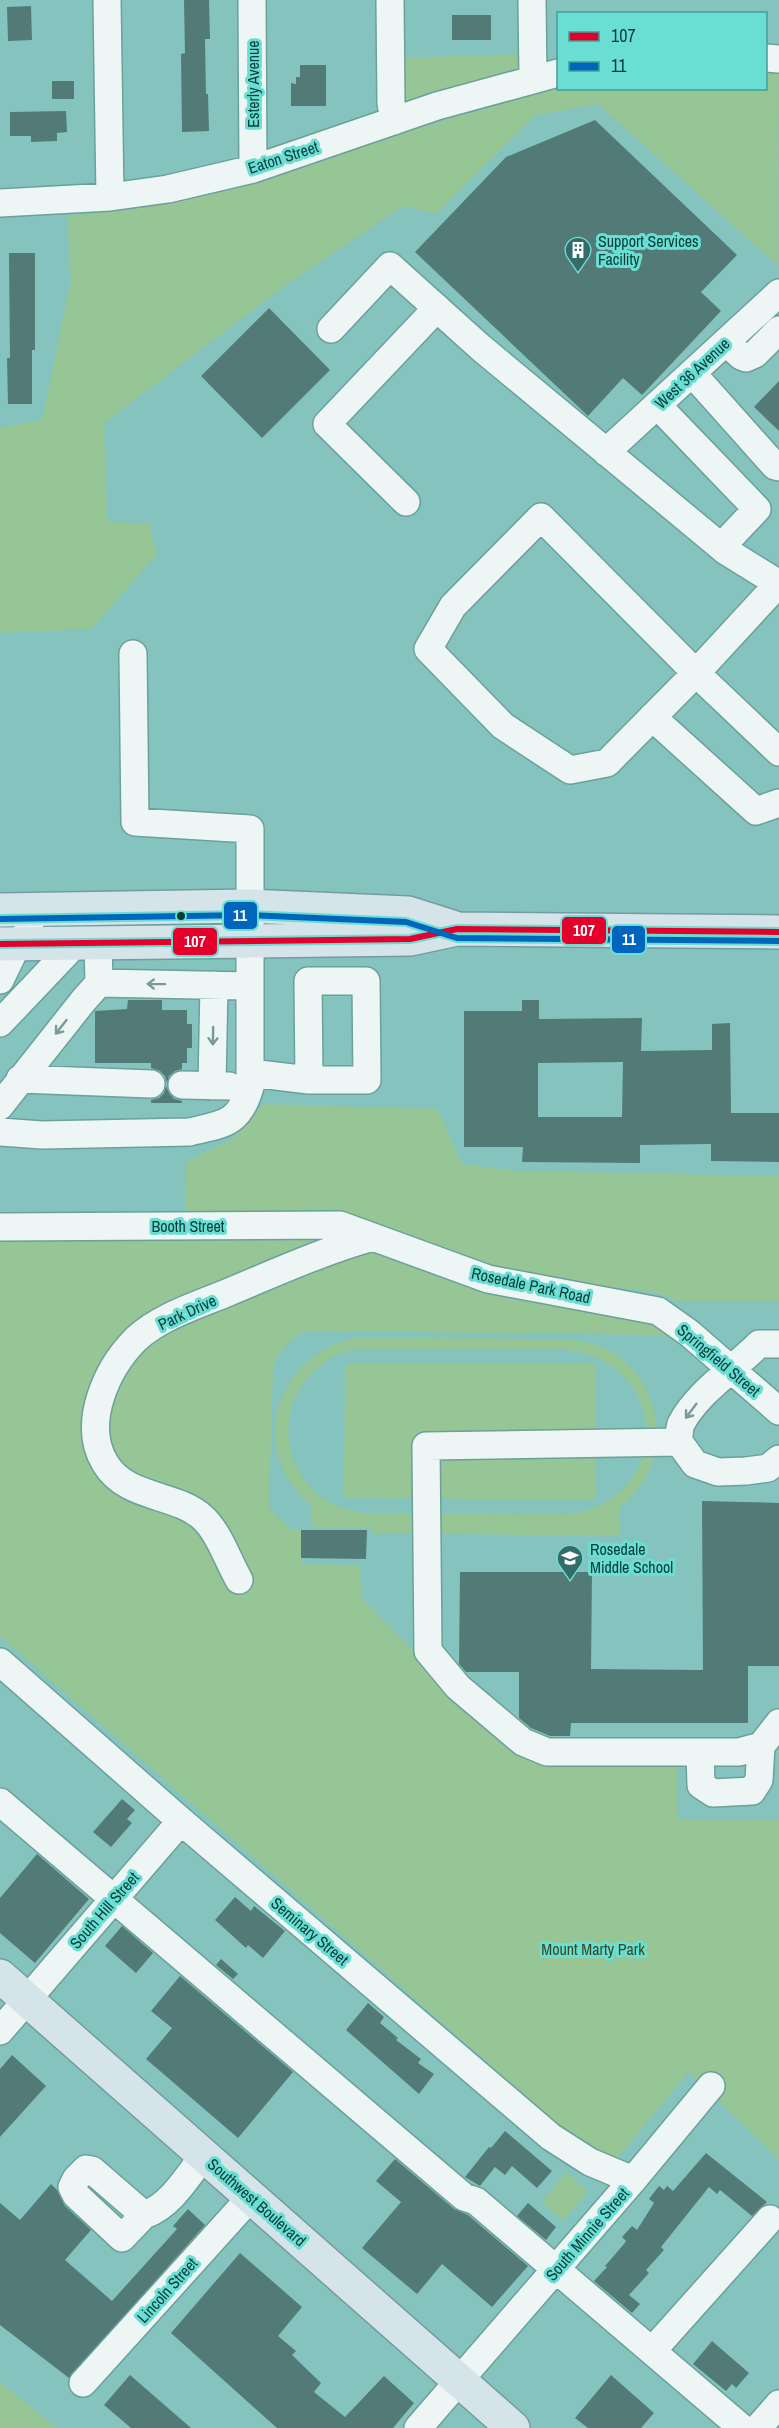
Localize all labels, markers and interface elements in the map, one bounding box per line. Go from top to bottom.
legend [557,12,767,90]
text: 107 [611,23,636,48]
street label: Esterly Avenue [242,40,264,128]
text: 11 [611,53,627,78]
street label: Eaton Street [245,135,321,179]
place label: Support Services Facility [598,230,699,270]
building icon: Support Services Facility [563,235,593,273]
street label: West 36 Avenue [650,333,734,413]
line badge: 11 [223,901,258,930]
text: 11 [233,904,248,926]
unlabelled marker [175,910,187,922]
line badge: 107 [561,916,607,945]
text: 107 [573,919,595,941]
line badge: 11 [611,925,646,954]
line badge: 107 [172,927,218,956]
text: 11 [622,928,637,950]
text: 107 [184,930,206,952]
one-way arrow [147,978,167,990]
one-way arrow [55,1019,68,1035]
one-way arrow [207,1025,219,1045]
street label: Booth Street [152,1215,225,1237]
street label: Rosedale Park Road [470,1262,592,1308]
street label: Park Drive [154,1289,220,1335]
street label: Springfield Street [673,1319,765,1401]
one-way arrow [684,1403,697,1419]
place label: Rosedale Middle School [590,1538,673,1578]
school or university icon: Rosedale Middle School [555,1543,585,1581]
street label: South Hill Street [64,1866,144,1953]
street label: Seminary Street [267,1892,354,1970]
park label: Mount Marty Park [541,1938,645,1960]
street label: Southwest Boulevard [203,2153,311,2251]
street label: South Minnie Street [540,2182,634,2285]
street label: Lincoln Street [132,2252,202,2327]

